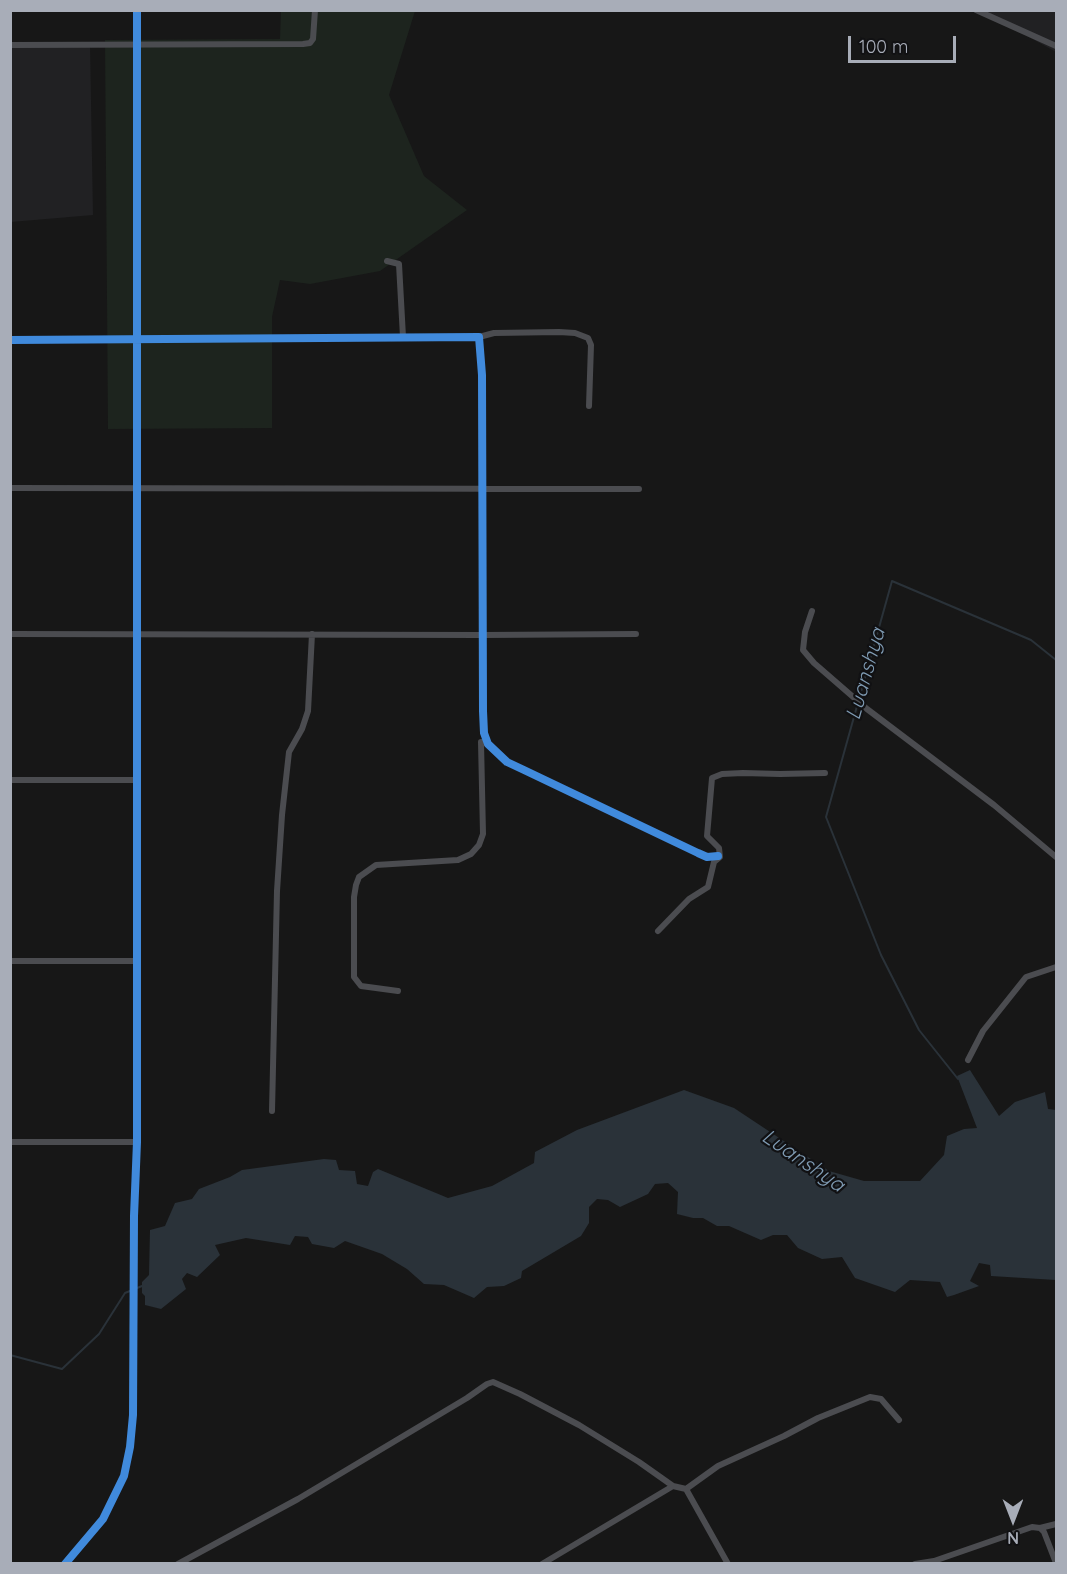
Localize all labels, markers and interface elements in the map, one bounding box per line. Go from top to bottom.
scale bar [851,24,959,62]
text: 100 m [859,35,908,58]
water label: Luanshya [841,625,891,723]
water label: Luanshya [757,1124,849,1198]
north arrow [983,1490,1043,1550]
text: N [1007,1528,1019,1548]

